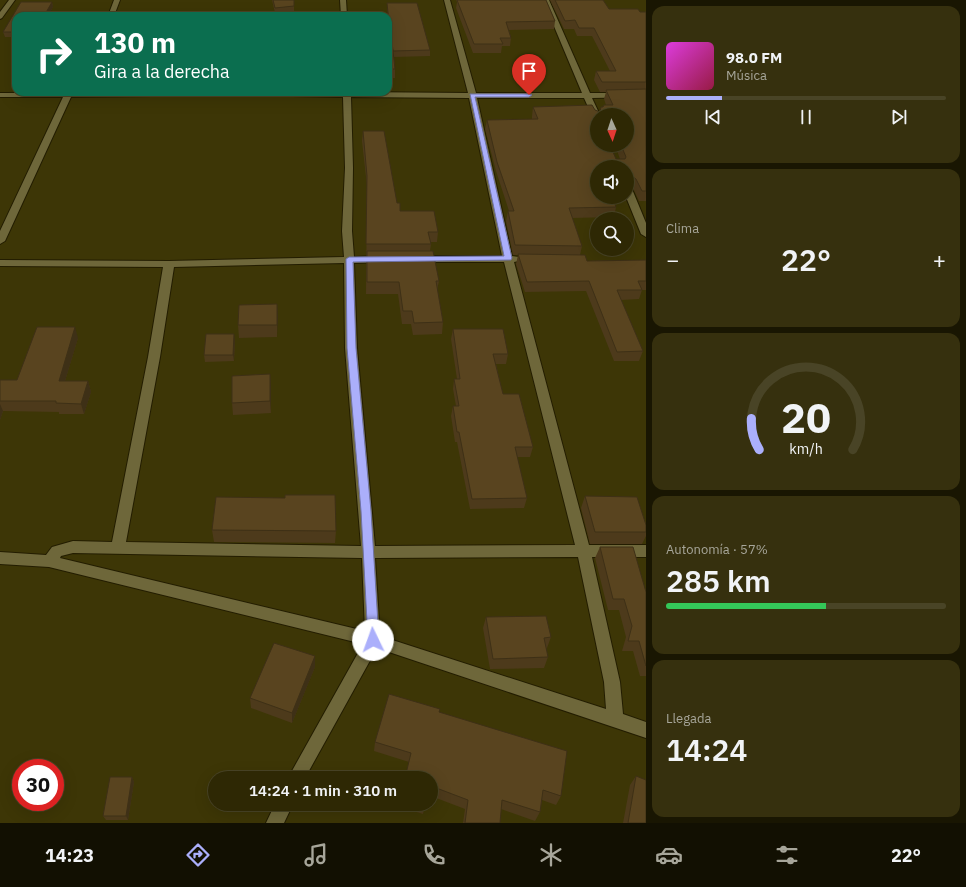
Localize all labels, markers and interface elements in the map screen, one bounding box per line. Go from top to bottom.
text: 130 m [94,24,176,61]
icon: right [28,28,80,80]
text: 98.0 FM [726,48,782,67]
pin [512,54,546,95]
text: Gira a la derecha [94,60,230,83]
icon: arrive [518,60,540,82]
text: Música [726,67,767,84]
icon: previous [702,106,724,128]
icon: pause [795,106,817,128]
icon: next [888,106,910,128]
north arrow [590,108,634,152]
map controls [590,108,634,256]
button: sound [590,160,634,204]
button: search [590,212,634,256]
text: Clima [666,220,699,237]
text: 22° [781,240,831,279]
text: − [666,245,679,274]
text: + [933,245,946,274]
text: 20 [781,389,831,443]
text: km/h [789,438,823,457]
text: Autonomía · 57% [666,541,768,558]
text: 285 km [666,561,771,600]
position arrow [352,619,394,661]
text: Llegada [666,710,711,727]
text: 14:24 [666,730,748,769]
speed limit sign: 30 [12,759,64,811]
text: 14:24 · 1 min · 310 m [249,781,397,800]
icon: directions [184,841,212,869]
icon: music [302,841,330,869]
icon: phone [420,841,448,869]
icon: climate [537,841,565,869]
icon: car [655,841,683,869]
icon: filters [773,841,801,869]
text: 14:23 [45,844,94,867]
text: 22° [891,844,921,867]

